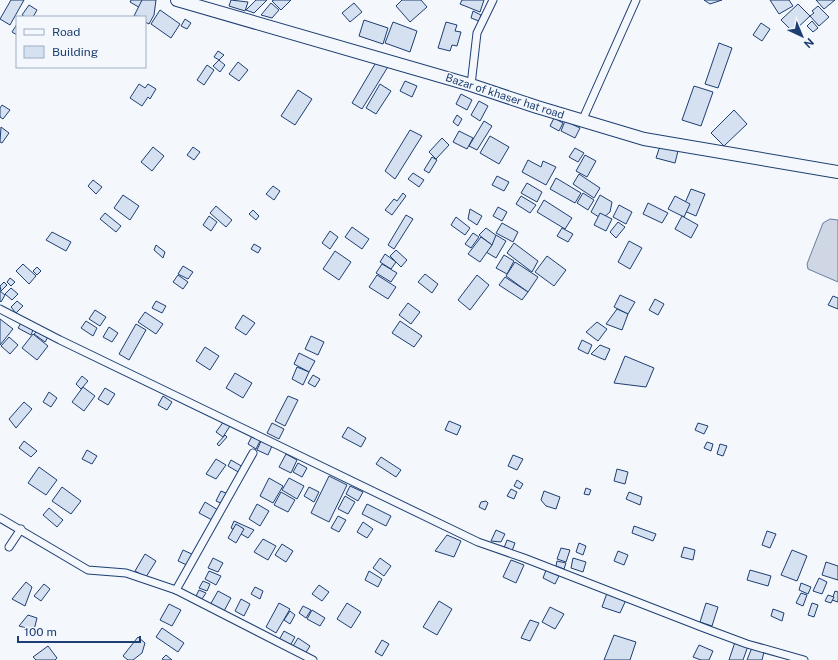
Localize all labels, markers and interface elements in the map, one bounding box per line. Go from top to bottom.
legend [16,16,146,68]
north arrow [782,16,822,56]
text: Road [52,25,80,39]
text: N [802,36,816,50]
text: Building [52,45,98,59]
street label: Bazar of khaser hat road [444,71,566,121]
scale bar [18,618,140,644]
text: 100 m [24,625,57,639]

